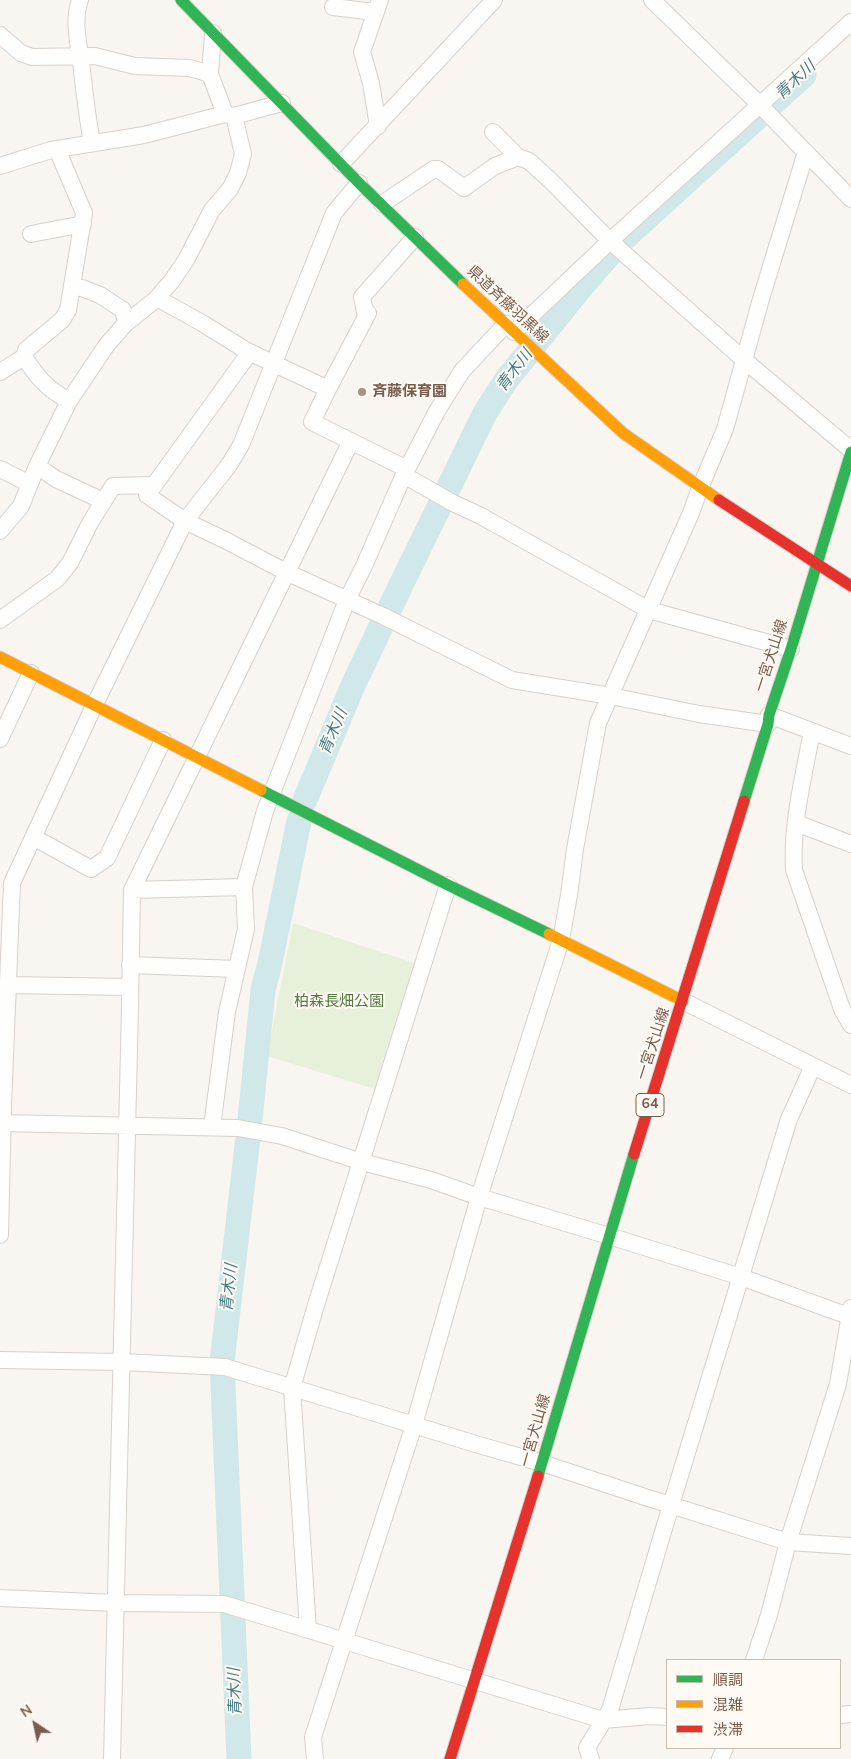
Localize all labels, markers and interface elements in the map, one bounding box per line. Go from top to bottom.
water label: 青木川 [772,58,820,104]
street label: 県道斉藤羽黒線 [462,263,552,347]
water label: 青木川 [493,346,537,396]
place label: 斉藤保育園 [372,383,447,401]
marker: 斉藤保育園 [356,386,368,398]
street label: 一宮犬山線 [752,618,792,694]
water label: 青木川 [316,706,352,758]
park label: 柏森長畑公園 [294,993,384,1011]
street label: 一宮犬山線 [634,1006,674,1082]
road number: 64 [636,1094,664,1116]
water label: 青木川 [218,1263,242,1313]
street label: 一宮犬山線 [517,1392,555,1470]
legend [666,1659,841,1749]
water label: 青木川 [226,1668,246,1716]
text: 順調 [713,1670,743,1690]
text: 混雑 [713,1695,743,1715]
north arrow [10,1699,60,1749]
text: N [17,1700,36,1722]
text: 渋滞 [713,1720,743,1740]

